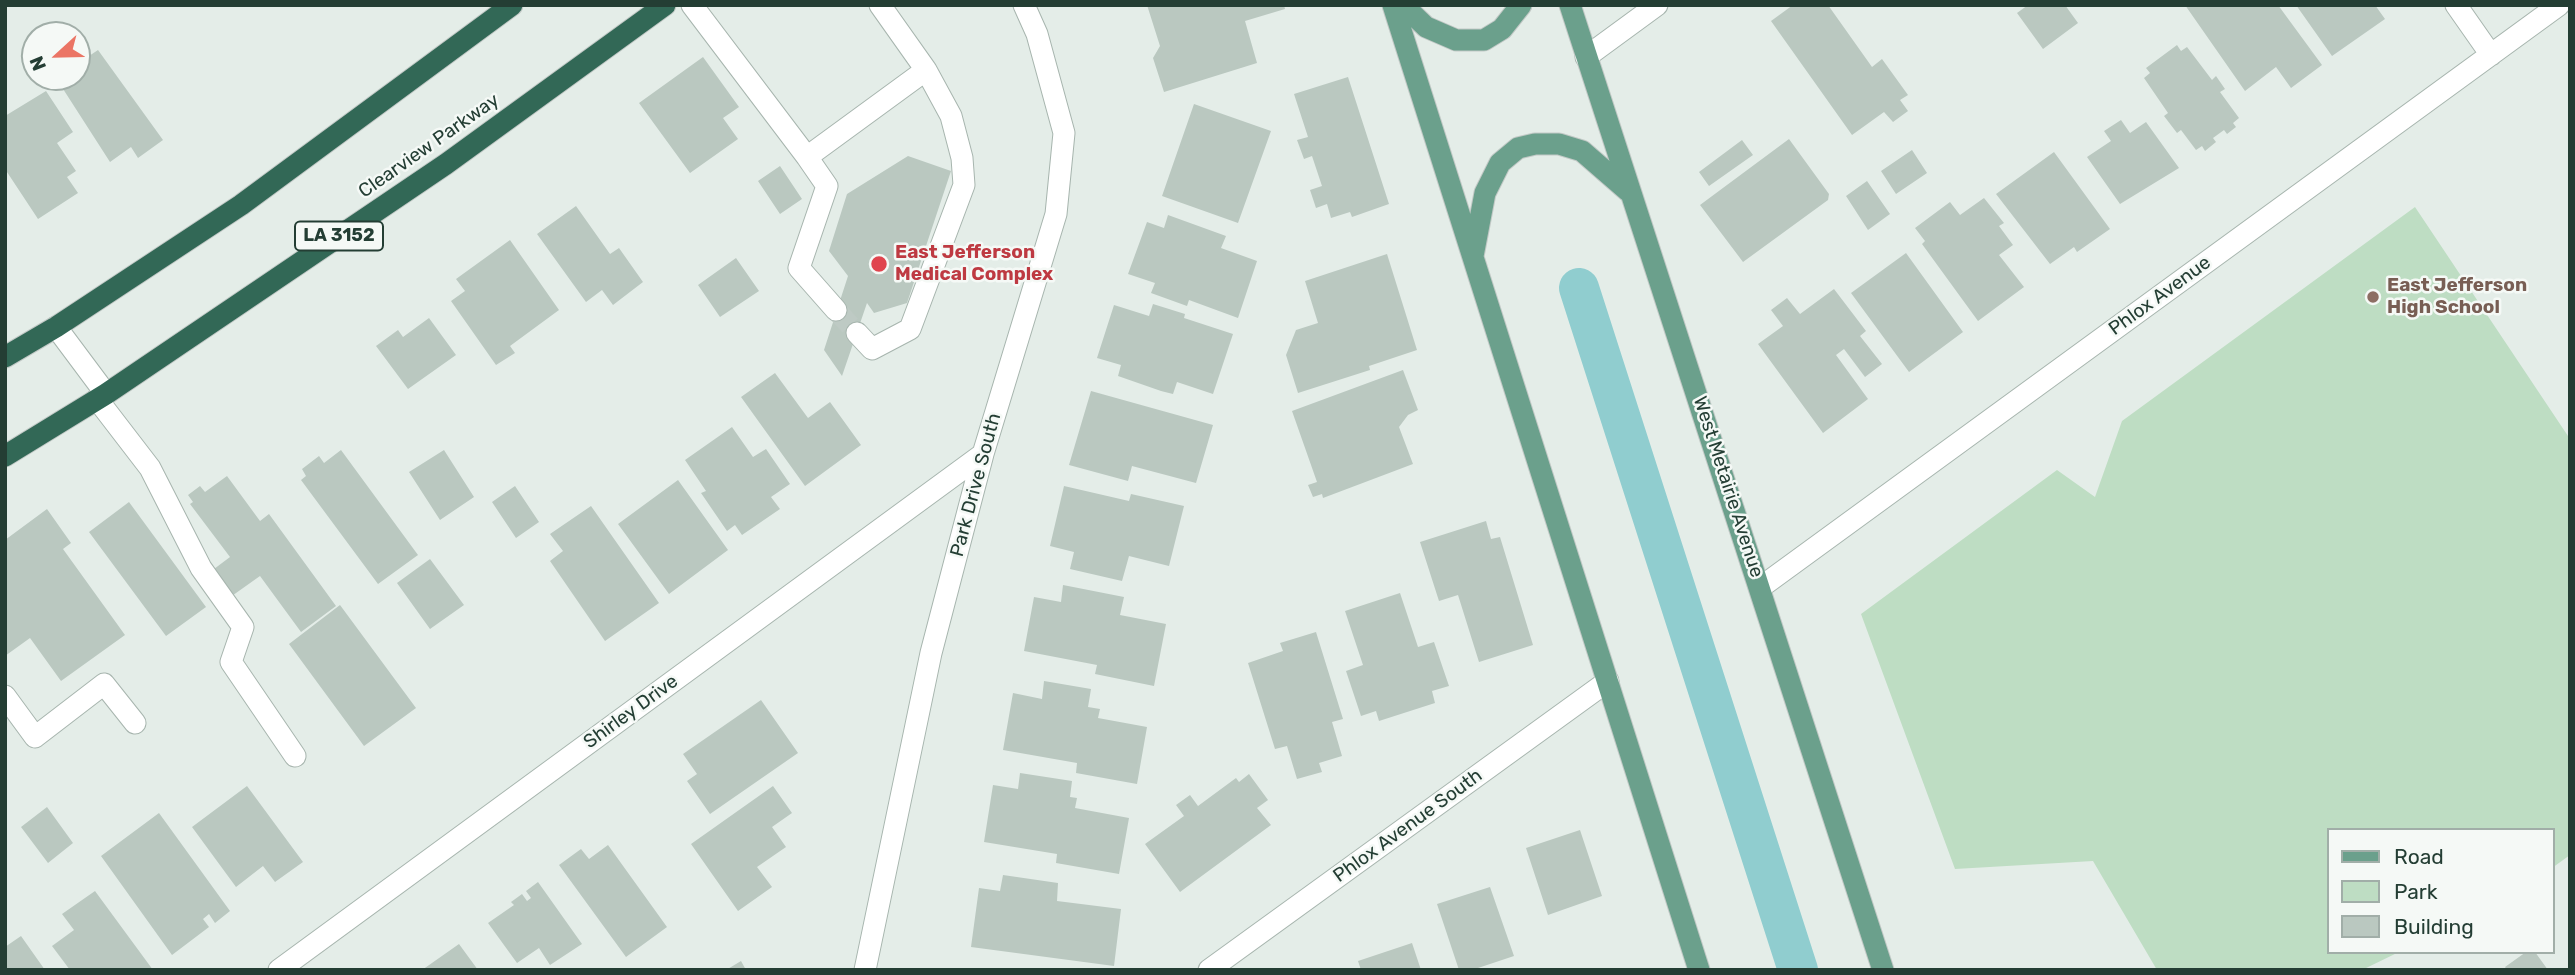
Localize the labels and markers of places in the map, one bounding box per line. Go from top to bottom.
place label: East Jefferson Medical Complex [895,242,1053,286]
marker: East Jefferson Medical Complex [869,254,889,274]
place label: East Jefferson High School [2387,275,2527,319]
marker: East Jefferson High School [2365,289,2381,305]

